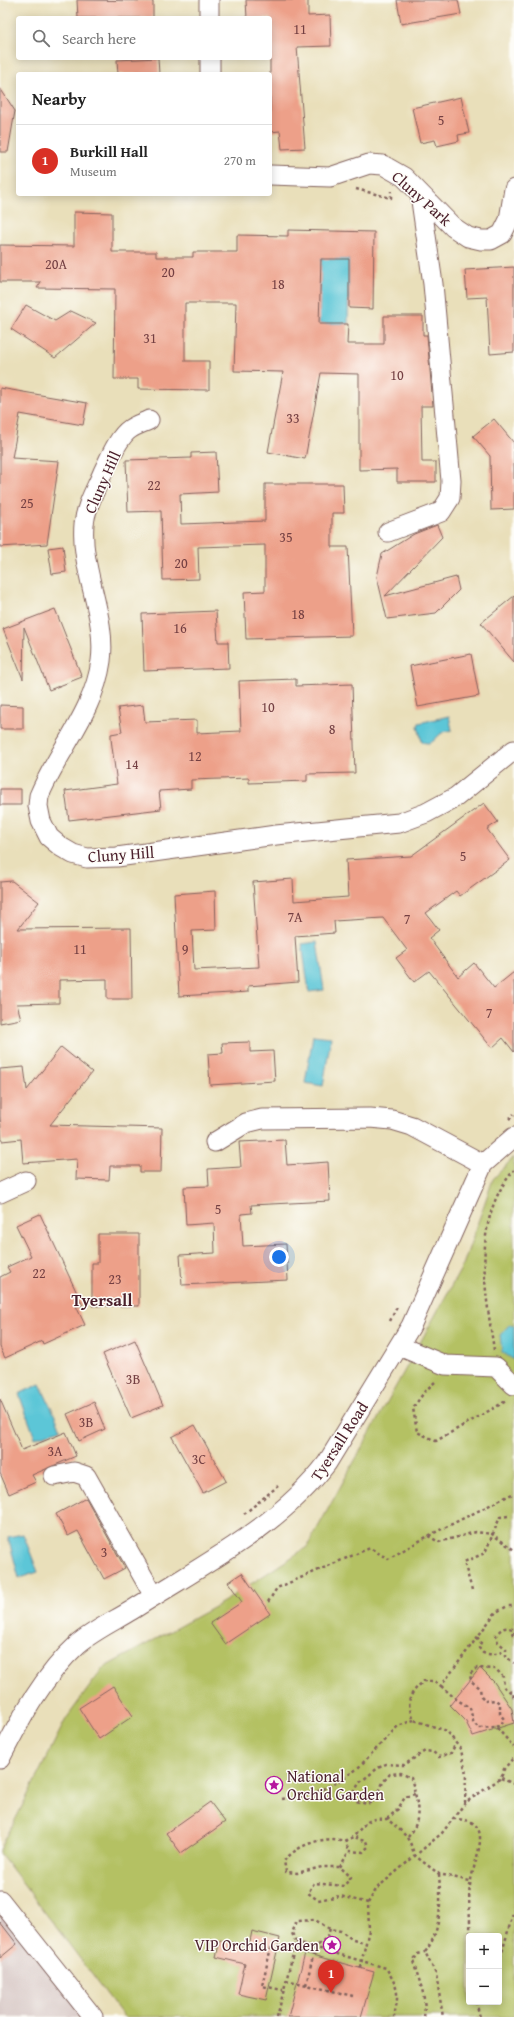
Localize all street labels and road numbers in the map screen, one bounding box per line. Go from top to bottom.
street label: Cluny Park [387,165,458,232]
street label: Cluny Hill [78,446,127,517]
street label: Cluny Hill [87,840,155,868]
street label: Tyersall Road [304,1396,374,1486]

